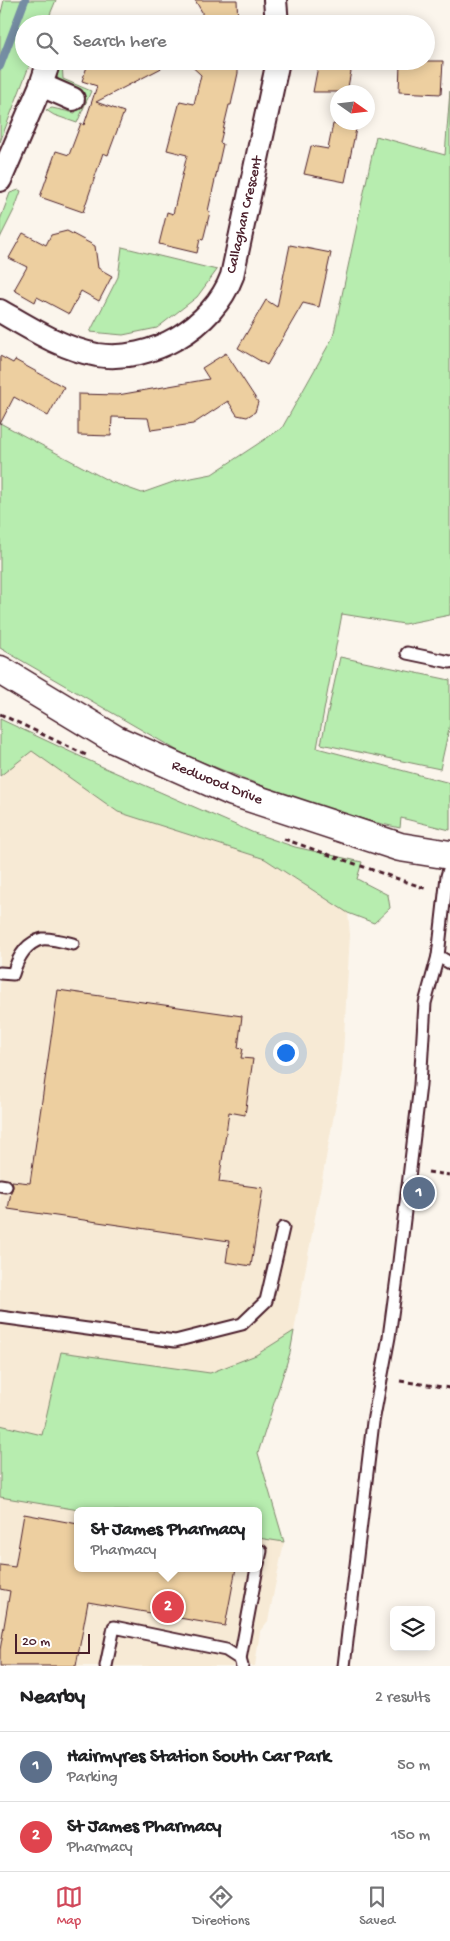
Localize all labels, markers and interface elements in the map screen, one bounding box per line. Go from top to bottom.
search box [15,15,435,70]
icon: search [33,29,61,57]
text: Search here [73,31,167,54]
north arrow [330,85,375,130]
street label: Callaghan Crescent [223,153,268,275]
street label: Redwood Drive [169,757,265,810]
your location [273,1040,299,1066]
pin: 1 [403,1174,435,1212]
popup [74,1507,262,1572]
text: St James Pharmacy [91,1519,245,1542]
text: Pharmacy [91,1542,156,1561]
pin: 2 [152,1588,184,1626]
map controls [390,1606,435,1651]
button: layers [390,1606,435,1651]
scale bar [15,1631,90,1654]
text: 20 m [22,1634,50,1651]
text: Nearby [20,1686,85,1711]
text: 2 results [375,1689,430,1708]
text: Hairmyres Station South Car Park [67,1746,331,1769]
text: 1 [33,1757,39,1776]
text: 50 m [397,1757,430,1776]
text: Parking [67,1769,118,1788]
text: St James Pharmacy [67,1816,221,1839]
text: 2 [32,1827,40,1846]
text: 150 m [391,1827,430,1846]
text: Pharmacy [67,1839,133,1858]
tab: Map [55,1883,83,1930]
tab: Directions [193,1883,250,1930]
tab: Saved [359,1883,395,1930]

